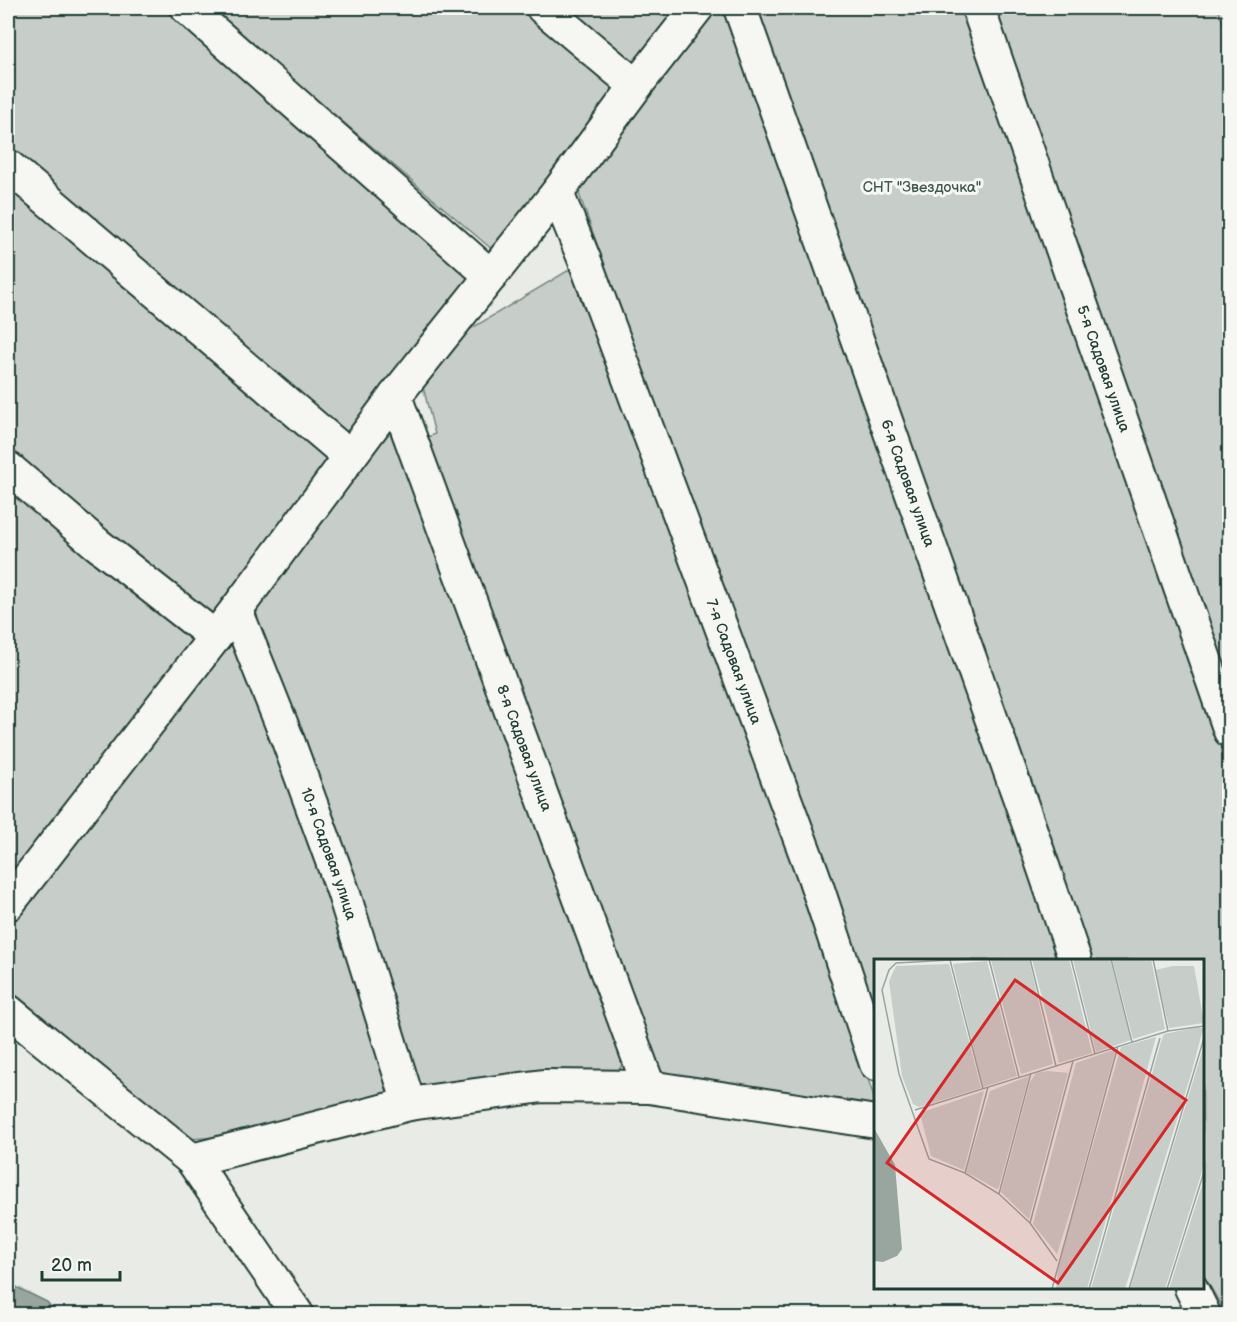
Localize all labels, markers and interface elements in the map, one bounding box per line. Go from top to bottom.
park label: СНТ "Звездочка" [863,178,981,197]
street label: 5-я Садовая улица [1073,303,1135,435]
street label: 6-я Садовая улица [877,417,939,549]
street label: 7-я Садовая улица [702,597,766,727]
street label: 8-я Садовая улица [492,682,556,814]
street label: 10-я Садовая улица [297,785,361,922]
inset map [874,959,1204,1289]
scale bar [42,1244,120,1282]
text: 20 m [51,1255,92,1276]

